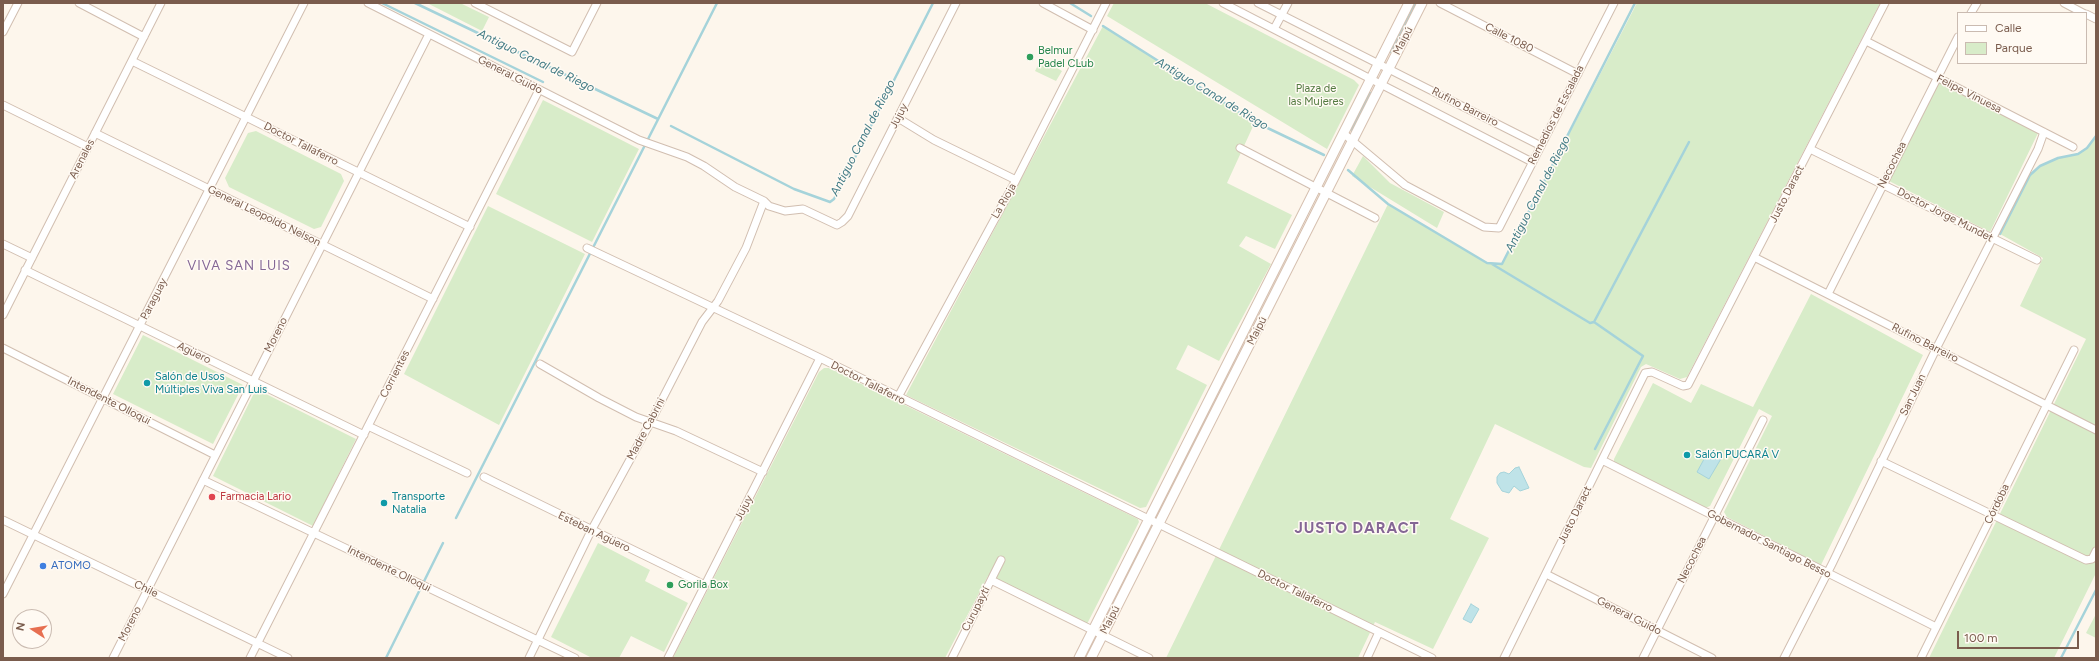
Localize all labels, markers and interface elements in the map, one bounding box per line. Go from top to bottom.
legend [1957,12,2087,64]
street label: Calle 1080 [1483,20,1535,56]
text: Calle [1995,21,2022,35]
street label: Maipú [1390,25,1416,57]
water label: Antiguo Canal de Riego [475,26,597,96]
text: Parque [1995,41,2032,55]
place label: Belmur Padel CLub [1038,44,1094,70]
marker: Belmur Padel CLub [1025,52,1035,62]
street label: General Guido [475,53,545,97]
water label: Antiguo Canal de Riego [1153,55,1271,133]
street label: Remedios de Escalada [1525,63,1587,167]
street label: Felipe Vinuesa [1934,72,2004,116]
water label: Antiguo Canal de Riego [827,77,899,199]
park label: Plaza de las Mujeres [1288,82,1344,108]
street label: Rufino Barreiro [1429,84,1501,130]
street label: Jujuy [887,101,911,131]
street label: Doctor Tallaferro [261,119,341,169]
water label: Antiguo Canal de Riego [1502,133,1574,255]
street label: Arenales [66,137,98,181]
street label: Necochea [1875,139,1909,191]
street label: Justo Daract [1767,163,1807,225]
street label: La Rioja [989,181,1019,221]
street label: General Leopoldo Nelson [205,183,323,249]
street label: Doctor Jorge Mundet [1895,185,1995,245]
district label: VIVA SAN LUIS [187,258,291,274]
street label: Paraguay [138,276,170,322]
street label: Moreno [262,315,290,355]
street label: Maipú [1244,315,1270,347]
street label: Rufino Barreiro [1889,320,1961,366]
street label: Agüero [175,339,213,367]
street label: Corrientes [377,348,413,400]
street label: Doctor Tallaferro [828,358,908,408]
place label: Salón de Usos Múltiples Viva San Luis [155,370,267,396]
street label: San Juan [1897,372,1929,418]
street label: Intendente Olloqui [65,374,153,428]
marker: Salón de Usos Múltiples Viva San Luis [142,378,152,388]
street label: Madre Cabrini [624,396,668,462]
place label: Salón PUCARÁ V [1695,448,1779,462]
marker: Salón PUCARÁ V [1682,450,1692,460]
street label: Córdoba [1982,482,2012,526]
street label: Justo Daract [1555,484,1595,546]
place label: Farmacia Lario [220,490,291,504]
place label: Transporte Natalia [392,490,445,516]
marker: Farmacia Lario [207,492,217,502]
street label: Jujuy [732,493,756,523]
marker: Transporte Natalia [379,498,389,508]
street label: Gobernador Santiago Besso [1705,507,1833,581]
street label: Esteban Agüero [556,509,632,555]
district label: JUSTO DARACT [1294,520,1420,538]
street label: Necochea [1675,534,1709,586]
street label: Intendente Olloqui [345,543,433,595]
place label: ATOMO [51,559,91,573]
marker: ATOMO [38,561,48,571]
street label: Doctor Tallaferro [1255,567,1335,615]
street label: Chile [132,578,160,600]
place label: Gorila Box [678,578,728,592]
marker: Gorila Box [665,580,675,590]
street label: Curupaytí [959,584,993,634]
street label: General Guido [1594,594,1664,638]
street label: Moreno [116,604,144,644]
street label: Maipú [1097,604,1123,636]
north arrow [12,609,52,649]
text: N [14,621,28,632]
scale bar [1959,623,2081,649]
text: 100 m [1964,631,1998,645]

